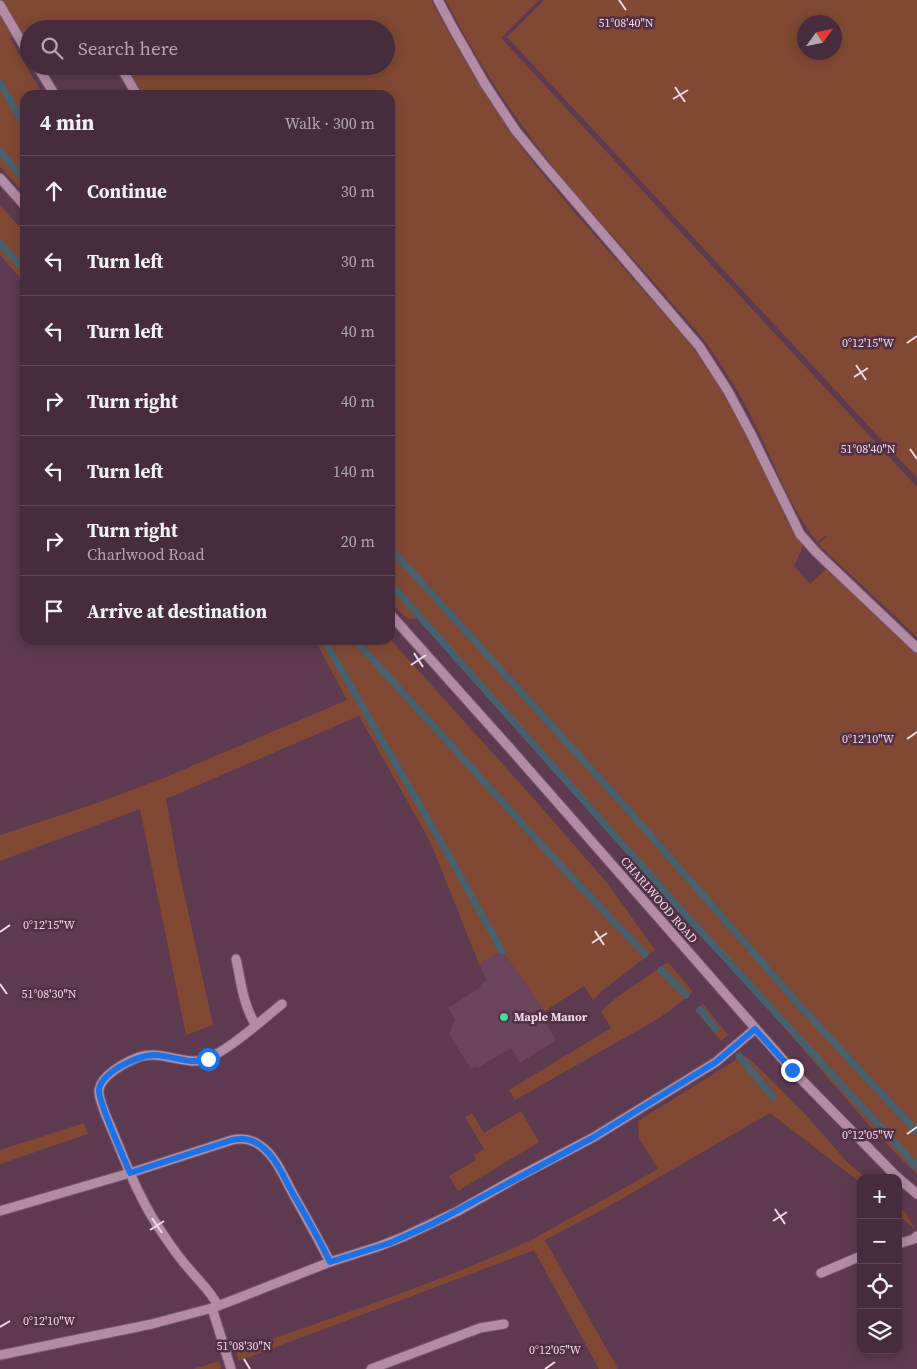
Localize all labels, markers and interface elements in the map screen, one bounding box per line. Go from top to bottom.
text: 51°08'40"N [598,15,654,31]
north arrow [797,15,842,60]
search box [20,20,395,75]
icon: search [38,34,66,62]
text: Search here [78,35,178,61]
text: 4 min [40,108,95,137]
text: Walk · 300 m [285,112,375,134]
icon: ahead [40,177,68,205]
text: Continue [87,178,167,204]
text: 30 m [341,180,375,202]
icon: left [40,247,68,275]
text: Turn left [87,248,163,274]
text: 30 m [341,250,375,272]
icon: left [40,317,68,345]
text: Turn left [87,318,163,344]
text: 40 m [341,320,375,342]
text: 0°12'15"W [842,335,894,351]
icon: right [40,387,68,415]
text: Turn right [87,388,178,414]
text: 40 m [341,390,375,412]
text: 51°08'40"N [840,441,896,457]
icon: left [40,457,68,485]
text: Turn left [87,458,163,484]
text: 140 m [333,460,375,482]
text: Turn right [87,517,178,543]
icon: right [40,527,68,555]
text: 20 m [341,530,375,552]
text: Charlwood Road [87,543,205,565]
icon: arrive [40,597,68,625]
text: Arrive at destination [87,598,267,624]
text: 0°12'10"W [842,731,894,747]
street label: CHARLWOOD ROAD [617,853,701,947]
text: 0°12'15"W [23,917,75,933]
text: 51°08'30"N [21,986,77,1002]
place label: Maple Manor [514,1009,588,1025]
marker: Maple Manor [498,1011,510,1023]
route start [197,1048,220,1071]
route end [781,1059,804,1082]
text: 0°12'05"W [842,1127,894,1143]
map controls [857,1174,902,1354]
button: + [857,1174,902,1219]
button: − [857,1219,902,1264]
button: locate [857,1264,902,1309]
button: layers [857,1309,902,1354]
text: 0°12'10"W [23,1313,75,1329]
text: 51°08'30"N [216,1338,272,1354]
text: 0°12'05"W [529,1342,581,1358]

